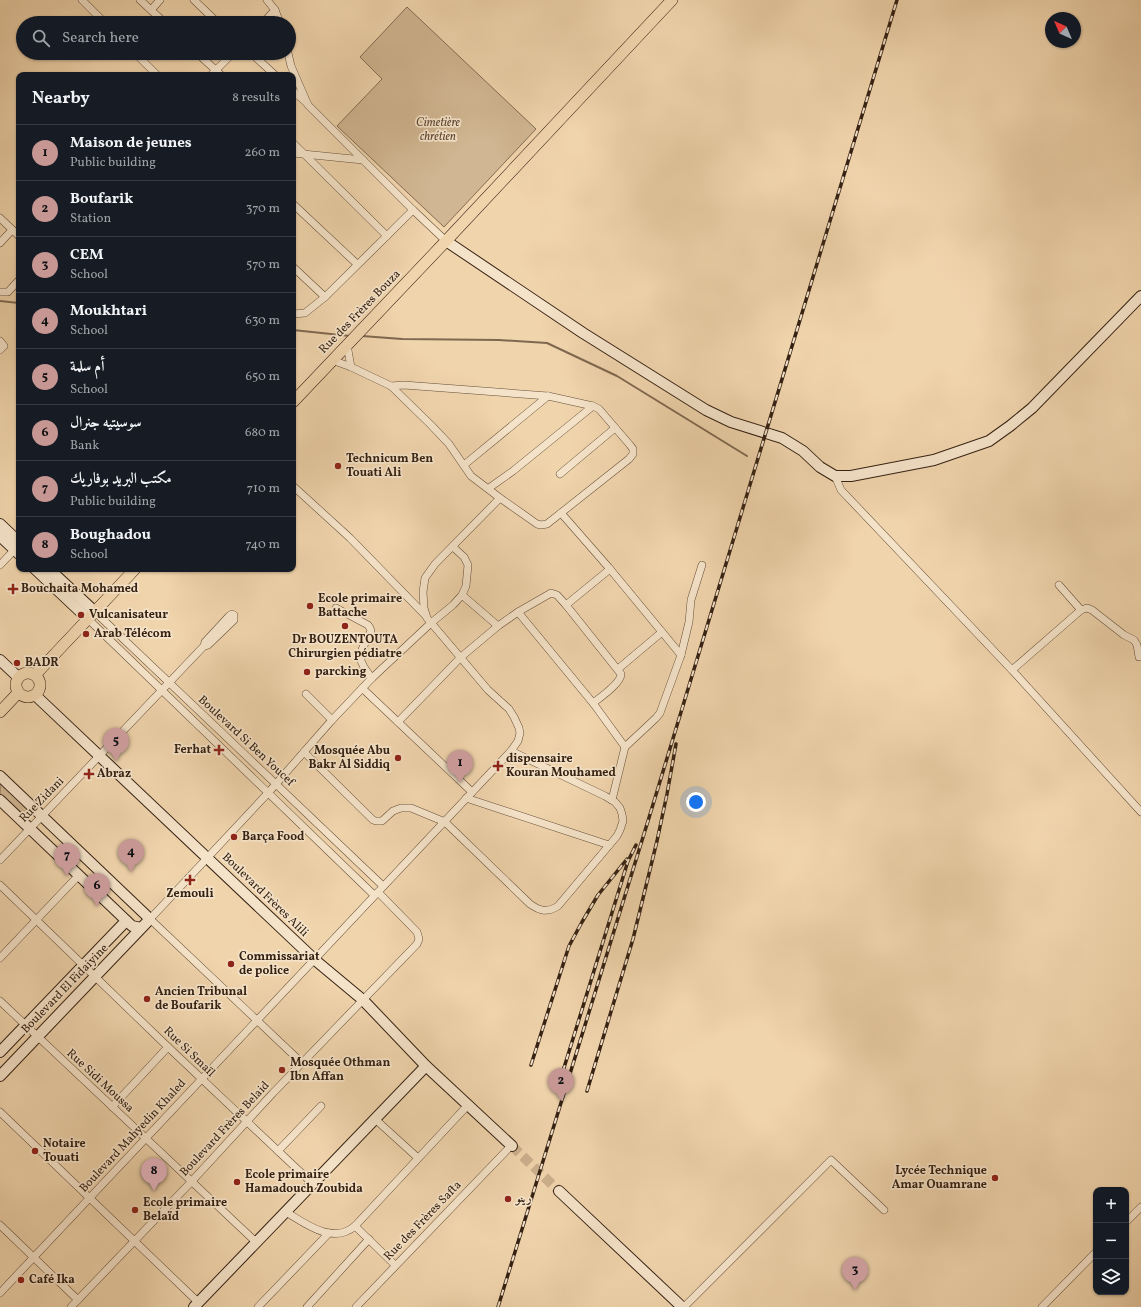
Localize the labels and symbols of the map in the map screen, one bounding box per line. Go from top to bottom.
north arrow [1045,12,1081,48]
park label: Cimetière chrétien [416,115,461,145]
street label: Rue des Frères Bouza [316,266,404,357]
place label: Technicum Ben Touati Ali [346,451,433,481]
marker: Technicum Ben Touati Ali [333,461,343,471]
place label: Bouchaita Mohamed [21,581,139,597]
marker: Bouchaita Mohamed [8,584,18,594]
place label: Ecole primaire Battache [318,591,402,621]
marker: Ecole primaire Battache [305,601,315,611]
place label: Vulcanisateur [89,607,168,623]
marker: Vulcanisateur [76,610,86,620]
marker: Dr BOUZENTOUTA Chirurgien pédiatre [340,621,350,631]
place label: Arab Télécom [94,626,172,642]
marker: Arab Télécom [81,629,91,639]
place label: Dr BOUZENTOUTA Chirurgien pédiatre [288,632,402,662]
place label: BADR [25,655,59,671]
marker: BADR [12,658,22,668]
place label: parcking [315,664,367,680]
marker: parcking [302,667,312,677]
street label: Boulevard Si Ben Youcef [194,692,299,791]
pin: 5 [103,728,129,761]
place label: Ferhat [174,742,211,758]
place label: Mosquée Abu Bakr Al Siddiq [308,743,391,773]
marker: Ferhat [214,745,224,755]
pin: 1 [447,750,473,783]
place label: dispensaire Kouran Mouhamed [506,751,617,781]
marker: Mosquée Abu Bakr Al Siddiq [393,753,403,763]
marker: dispensaire Kouran Mouhamed [493,761,503,771]
place label: Abraz [97,766,131,782]
marker: Abraz [84,769,94,779]
street label: Rue Zidani [16,773,68,826]
your location [686,792,706,812]
place label: Barça Food [242,829,305,845]
marker: Barça Food [229,832,239,842]
pin: 4 [118,839,144,872]
pin: 7 [54,843,80,876]
street label: Boulevard Frères Alili [218,849,312,941]
pin: 6 [84,873,110,906]
marker: Zemouli [185,875,195,885]
place label: Zemouli [166,886,214,902]
street label: Boulevard El Fidaiyine [18,940,112,1037]
place label: Commissariat de police [239,949,320,979]
marker: Commissariat de police [226,959,236,969]
place label: Ancien Tribunal de Boufarik [155,984,247,1014]
marker: Ancien Tribunal de Boufarik [142,994,152,1004]
street label: Rue Si Smaïl [160,1023,219,1081]
street label: Rue Sidi Moussa [63,1046,137,1116]
place label: Mosquée Othman Ibn Affan [290,1055,390,1085]
marker: Mosquée Othman Ibn Affan [277,1065,287,1075]
pin: 2 [548,1068,574,1101]
street label: Boulevard Mahyedin Khaled [76,1076,190,1196]
street label: Boulevard Frères Belaid [177,1078,274,1180]
place label: Notaire Touati [43,1136,86,1166]
marker: Notaire Touati [30,1146,40,1156]
pin: 8 [141,1158,167,1191]
place label: Lycée Technique Amar Ouamrane [892,1163,987,1193]
place label: Ecole primaire Hamadouch Zoubida [245,1167,363,1197]
marker: Lycée Technique Amar Ouamrane [990,1173,1000,1183]
marker: Ecole primaire Hamadouch Zoubida [232,1177,242,1187]
street label: Rue des Frères Safta [381,1178,465,1264]
place label: رينو [514,1191,532,1207]
marker: رينو [503,1194,513,1204]
place label: Ecole primaire Belaïd [143,1195,227,1225]
marker: Ecole primaire Belaïd [130,1205,140,1215]
pin: 3 [842,1257,868,1290]
place label: Café Ika [29,1272,75,1288]
marker: Café Ika [16,1275,26,1285]

